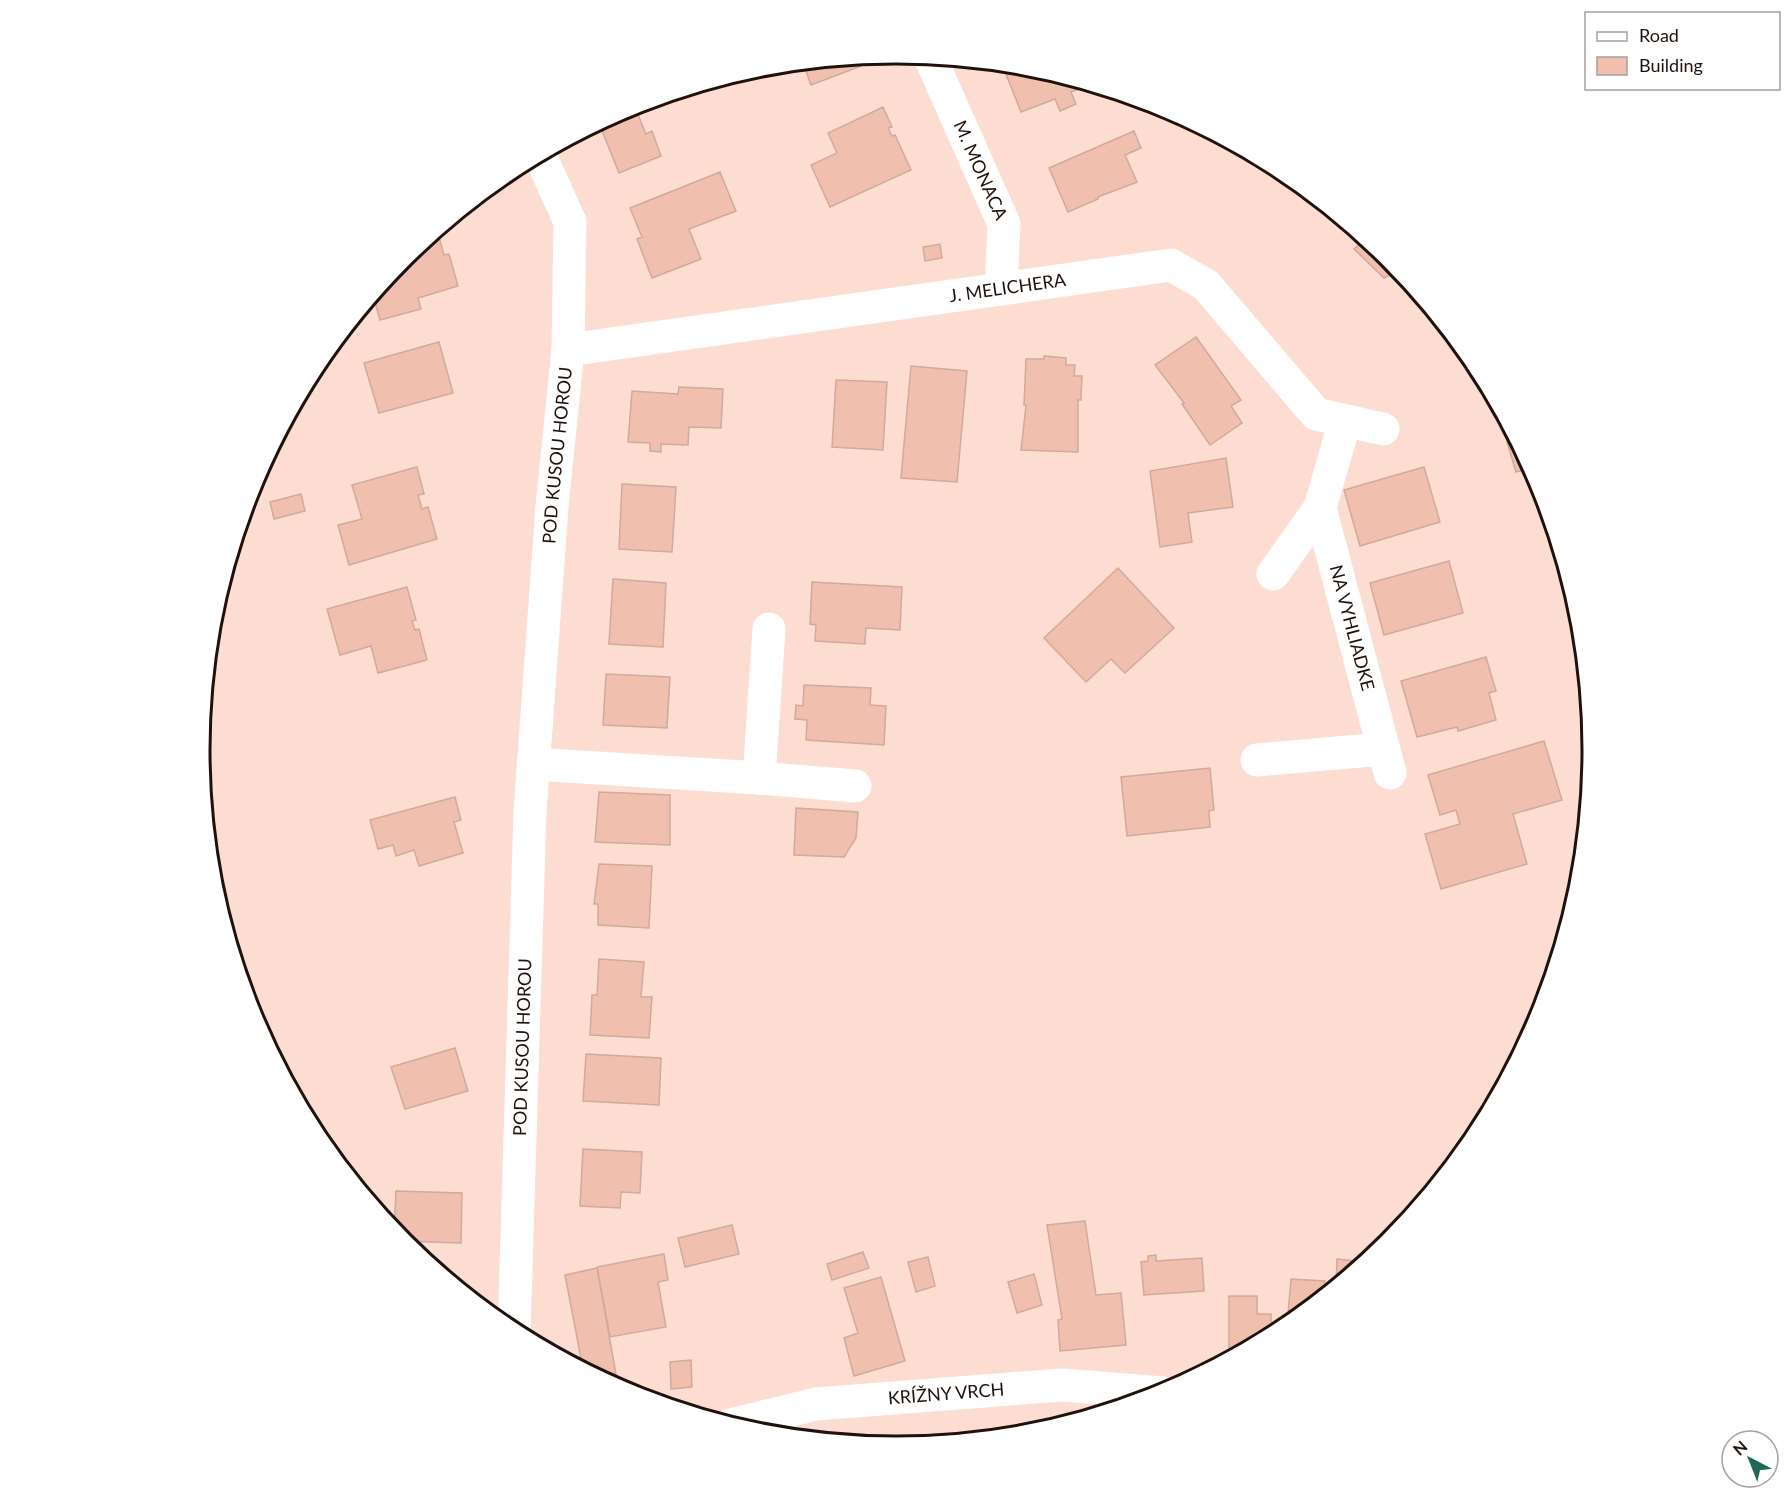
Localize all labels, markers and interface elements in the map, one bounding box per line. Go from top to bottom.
legend [1585,12,1780,90]
text: Road [1639,24,1679,46]
text: Building [1639,54,1703,76]
street label: M. MONACA [950,117,1013,224]
street label: J. MELICHERA [948,268,1068,306]
street label: POD KUSOU HOROU [537,366,576,545]
street label: NA VYHLIADKE [1326,562,1380,693]
street label: POD KUSOU HOROU [508,958,535,1136]
street label: KRÍŽNY VRCH [887,1378,1005,1408]
north arrow [1720,1429,1780,1489]
text: N [1729,1436,1751,1459]

